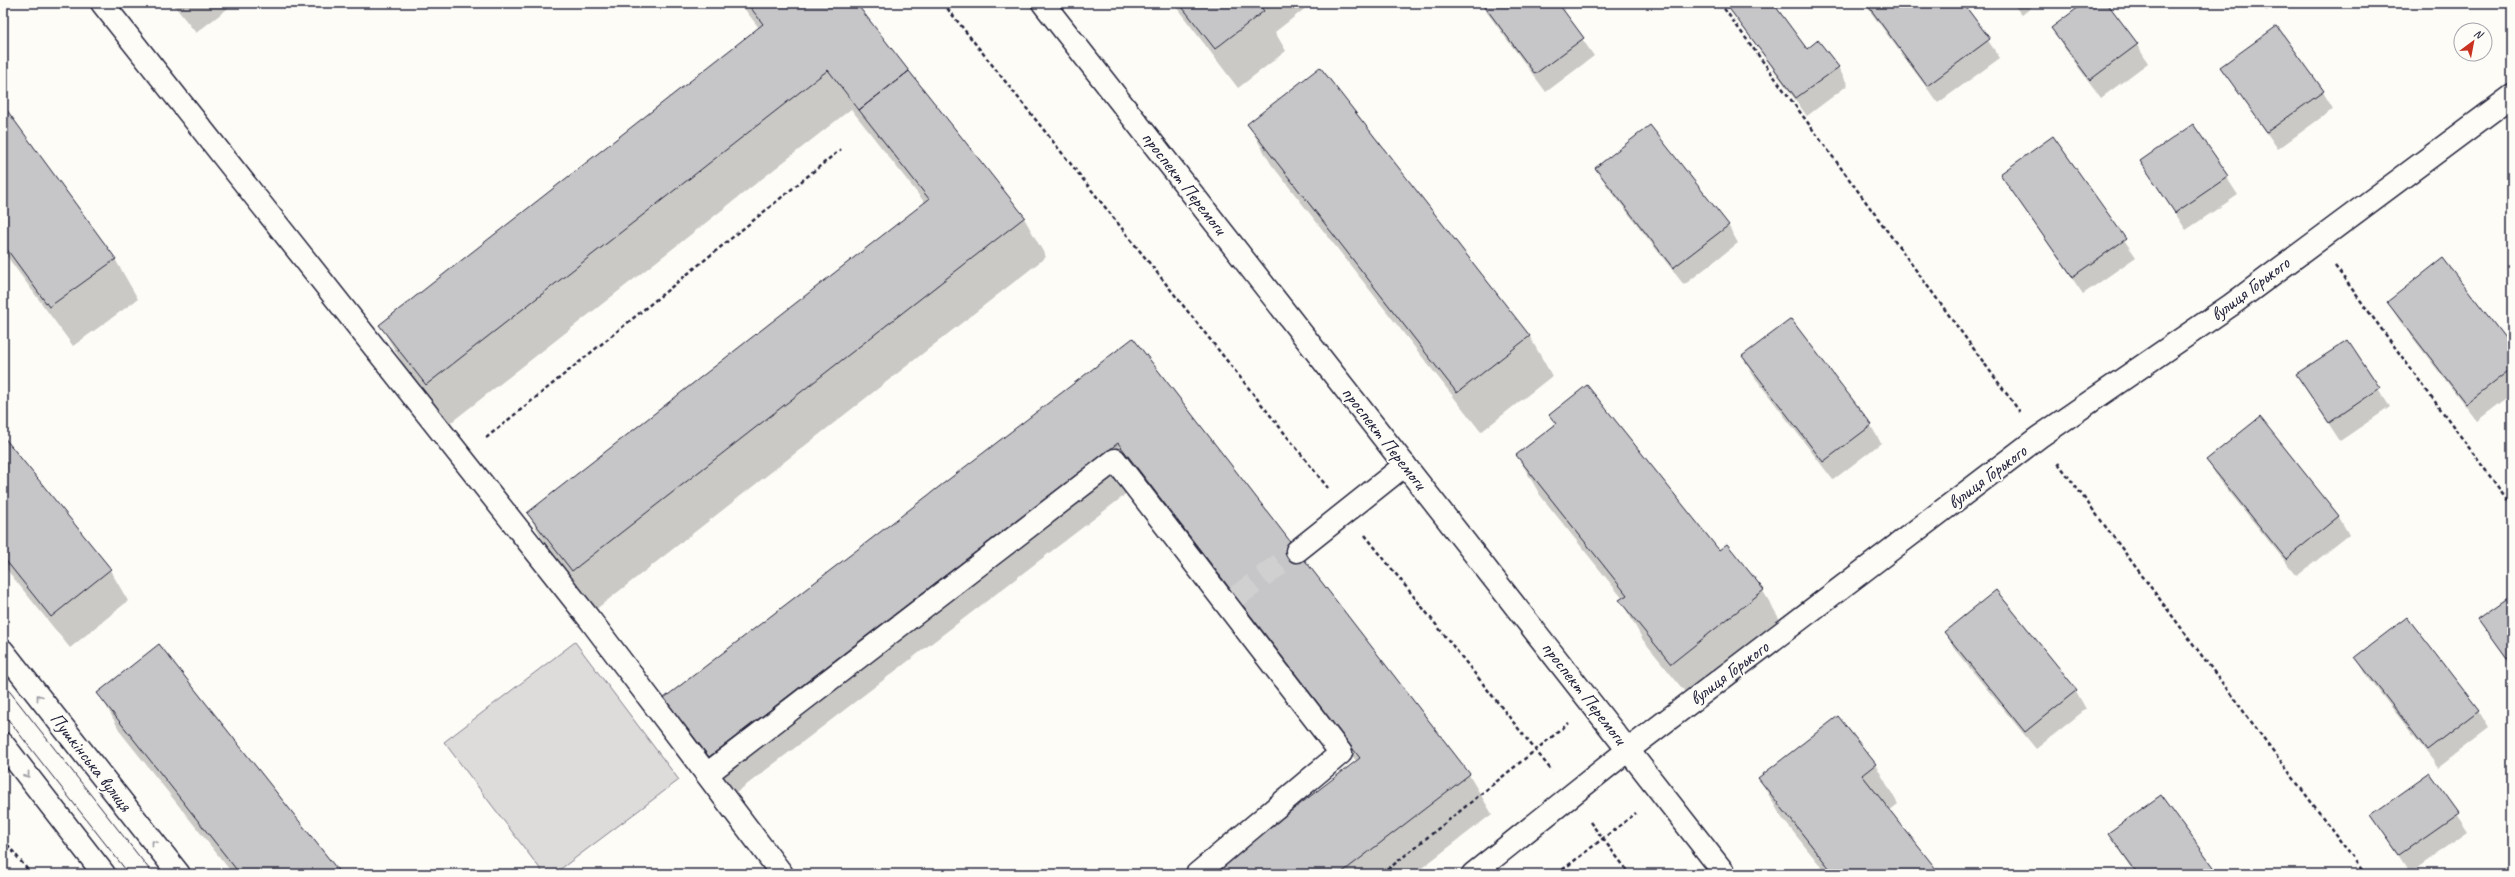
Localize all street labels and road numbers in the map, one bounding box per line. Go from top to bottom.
street label: проспект Перемоги [1136,127,1233,241]
street label: вулиця Горького [2206,251,2295,327]
street label: проспект Перемоги [1336,382,1433,496]
street label: вулиця Горького [1943,439,2032,515]
street label: вулиця Горького [1685,635,1774,711]
street label: проспект Перемоги [1536,637,1633,751]
street label: Пушкінська вулиця [45,708,138,817]

